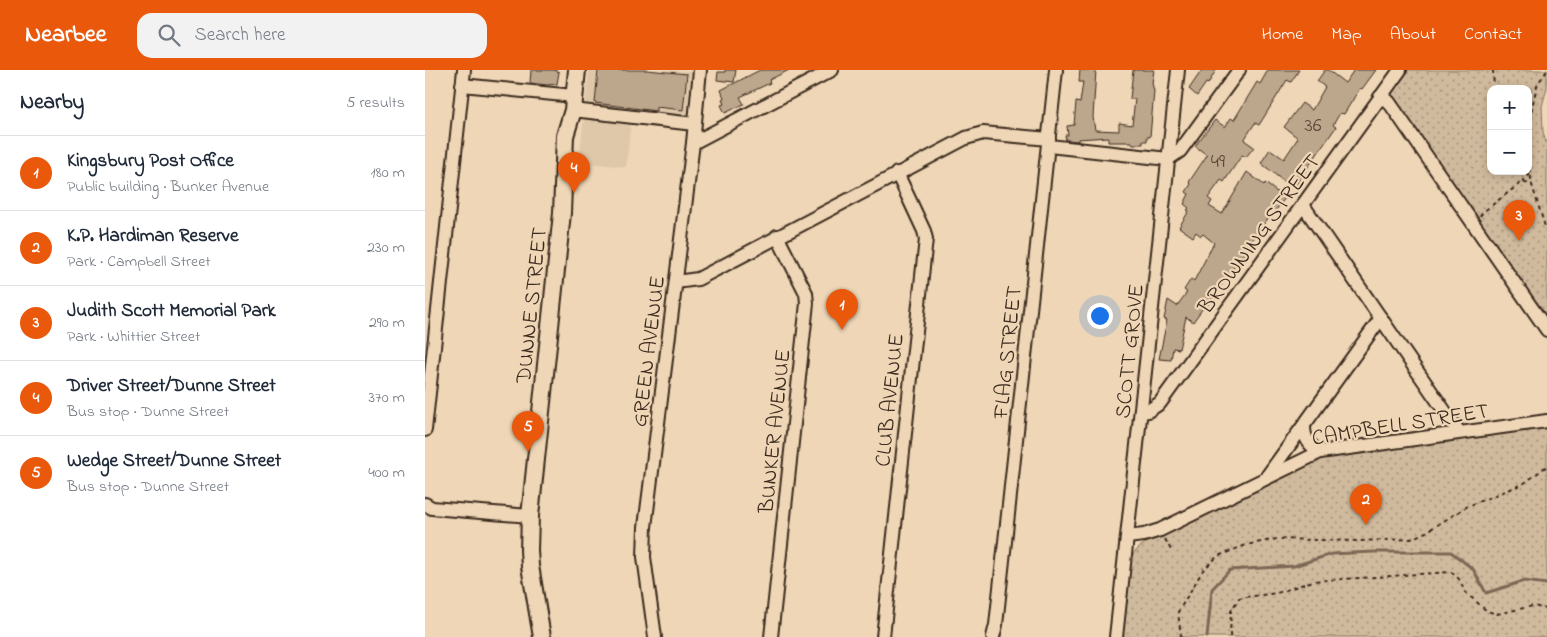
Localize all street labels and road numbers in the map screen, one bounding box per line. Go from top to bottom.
street label: BROWNING STREET [1191,148,1330,322]
street label: DUNNE STREET [509,225,557,386]
street label: GREEN AVENUE [625,274,675,429]
street label: SCOTT GROVE [1108,283,1154,420]
street label: FLAG STREET [986,284,1032,421]
street label: CLUB AVENUE [868,332,914,468]
street label: BUNKER AVENUE [751,348,800,516]
street label: CAMPBELL STREET [1310,396,1491,456]

